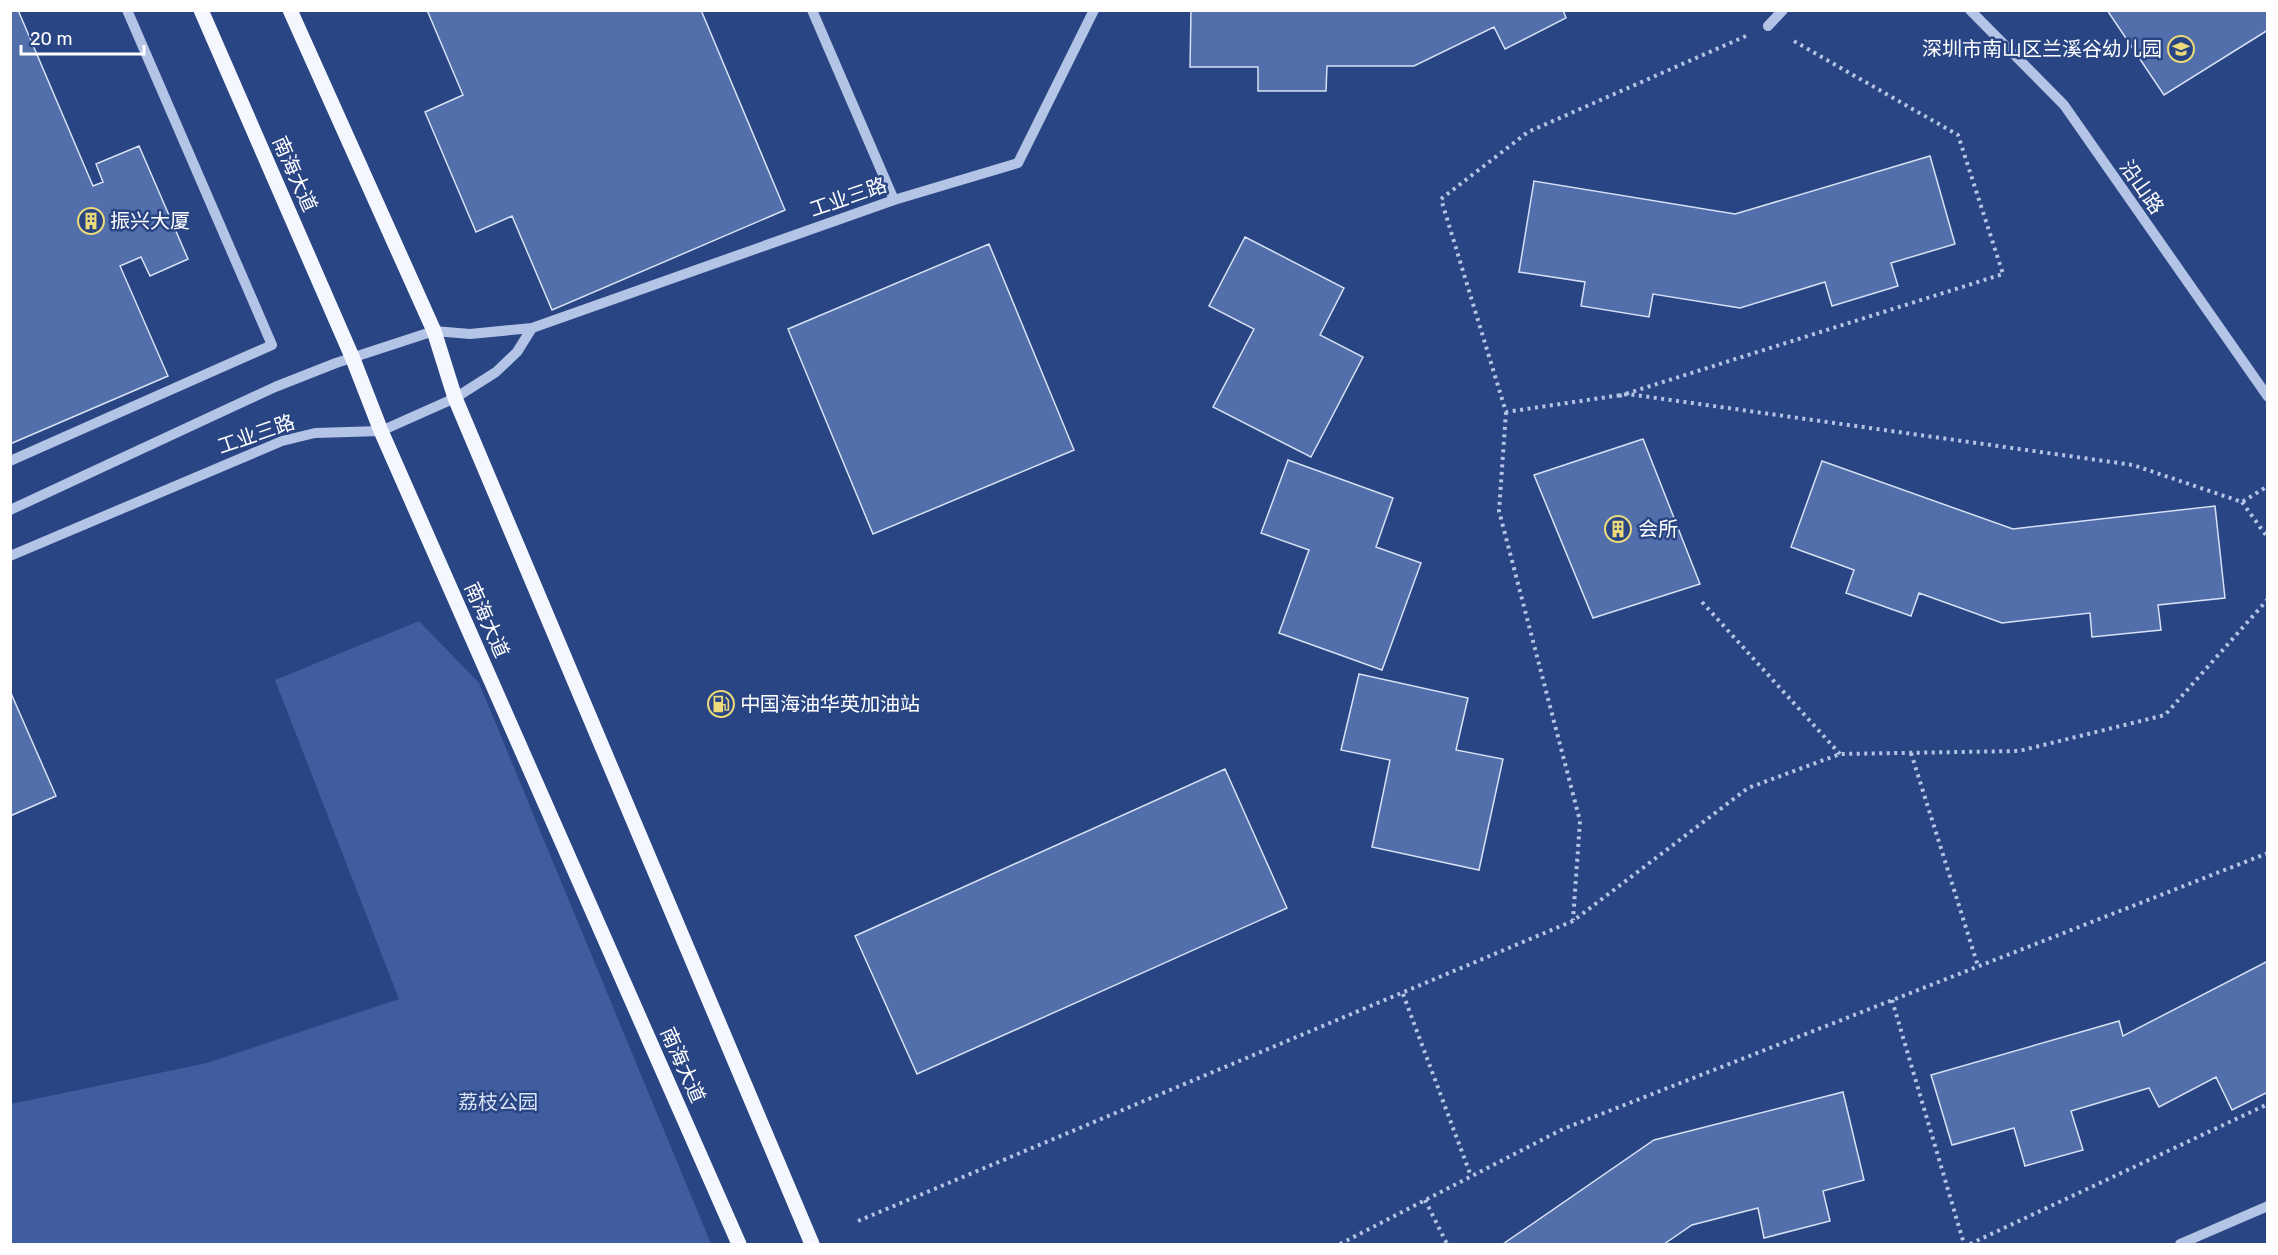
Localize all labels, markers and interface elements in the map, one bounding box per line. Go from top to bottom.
scale bar [21,18,144,56]
text: 20 m [30,28,72,50]
school or university icon: 深圳市南山区兰溪谷幼儿园 [2166,34,2196,64]
place label: 深圳市南山区兰溪谷幼儿园 [1922,37,2162,61]
street label: 南海大道 [268,133,322,215]
street label: 沿山路 [2115,156,2169,218]
street label: 工业三路 [806,173,890,221]
building icon: 振兴大厦 [76,206,106,236]
place label: 振兴大厦 [110,209,190,233]
street label: 工业三路 [214,410,298,458]
building icon: 会所 [1603,514,1633,544]
place label: 会所 [1638,517,1678,541]
street label: 南海大道 [460,579,514,661]
fuel station icon: 中国海油华英加油站 [706,689,736,719]
place label: 中国海油华英加油站 [740,692,920,716]
street label: 南海大道 [656,1024,710,1106]
park label: 荔枝公园 [458,1090,538,1114]

